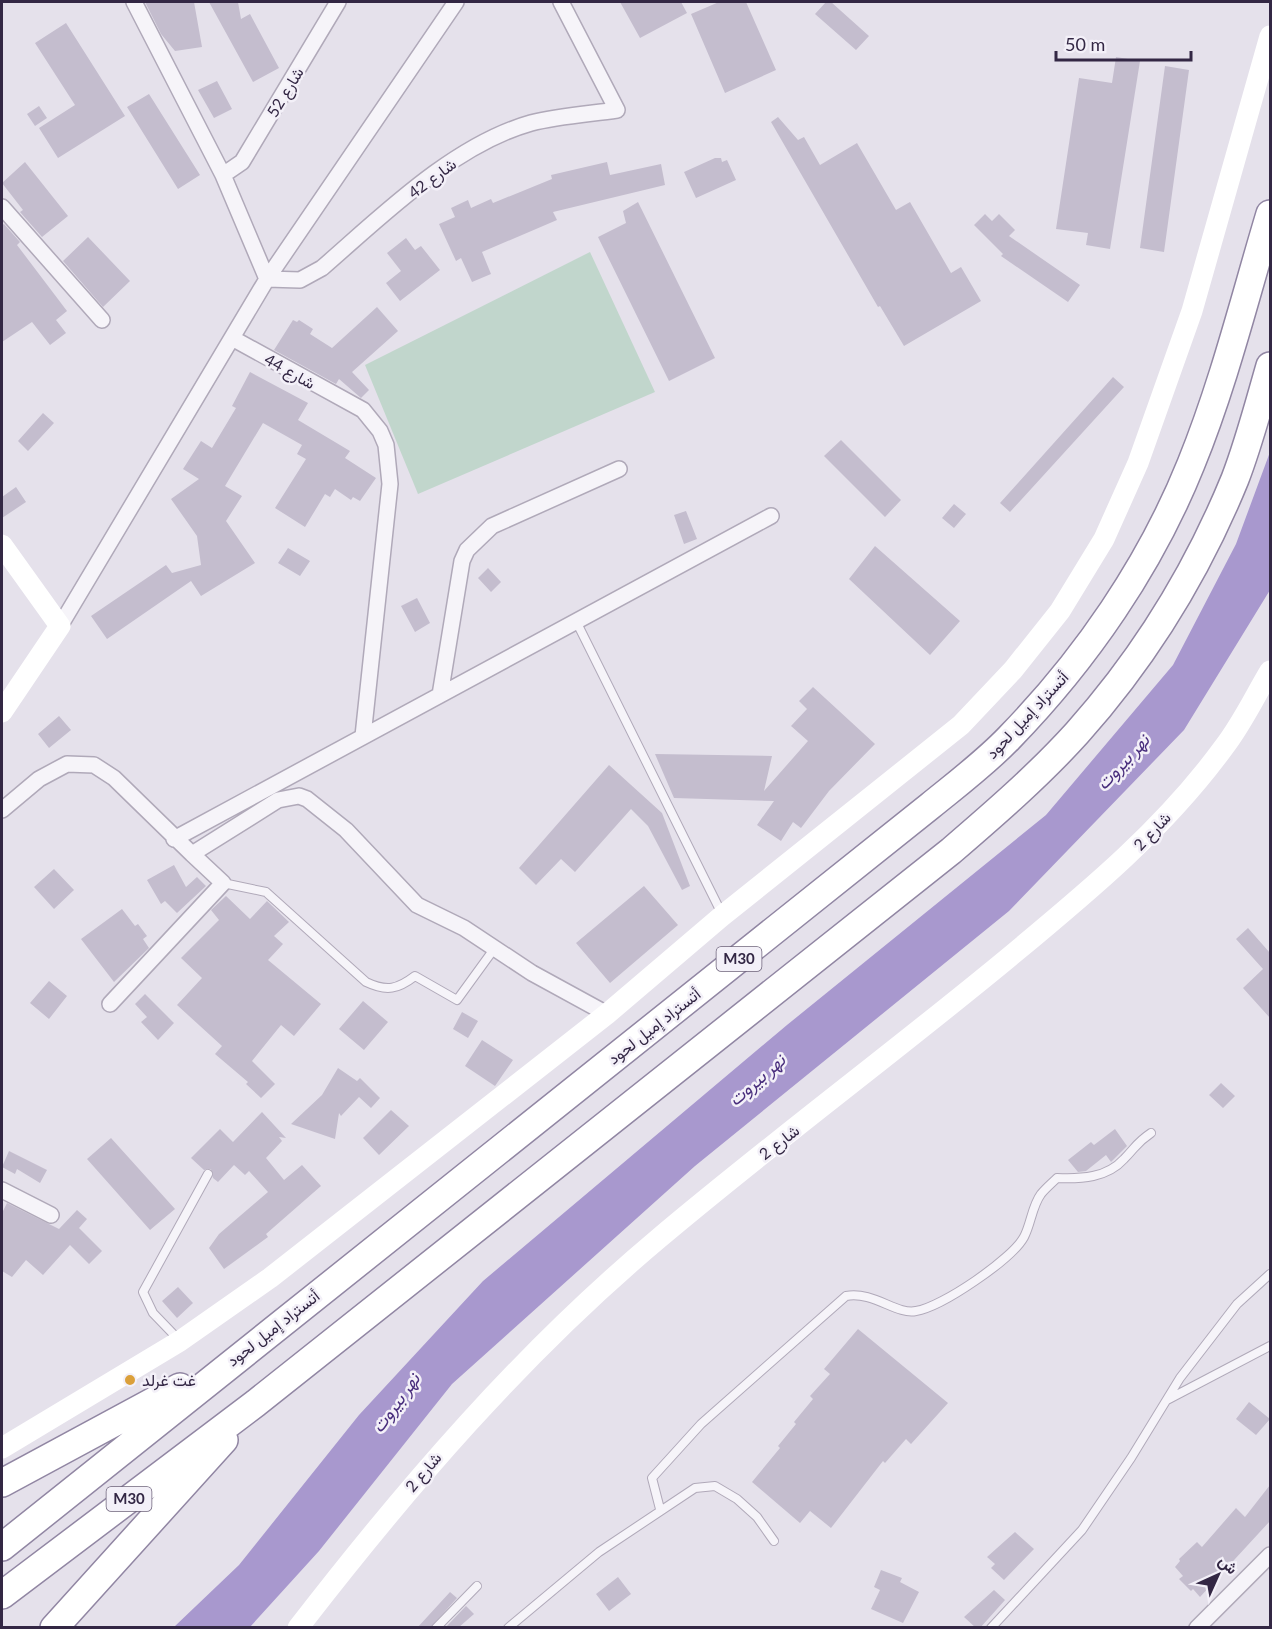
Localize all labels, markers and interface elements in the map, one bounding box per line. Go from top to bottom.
scale bar [1056,24,1191,62]
text: 50 m [1065,33,1105,55]
street label: شارع 52 [262,63,309,122]
street label: شارع 42 [404,154,461,204]
street label: شارع 44 [260,349,319,395]
street label: أتستراد إميل لحود [981,667,1073,763]
water label: نهر بيروت [1091,728,1155,794]
street label: شارع 2 [1129,808,1176,856]
road number: M30 [716,947,762,971]
street label: أتستراد إميل لحود [604,983,705,1069]
water label: نهر بيروت [723,1048,791,1111]
street label: شارع 2 [755,1120,804,1165]
street label: أتستراد إميل لحود [223,1285,324,1371]
water label: نهر بيروت [366,1368,425,1437]
place label: غت غرلد [142,1370,196,1391]
marker: غت غرلد [123,1373,137,1387]
street label: شارع 2 [401,1448,447,1497]
road number: M30 [106,1487,152,1511]
north arrow [1188,1545,1248,1605]
text: ش [1215,1551,1242,1578]

